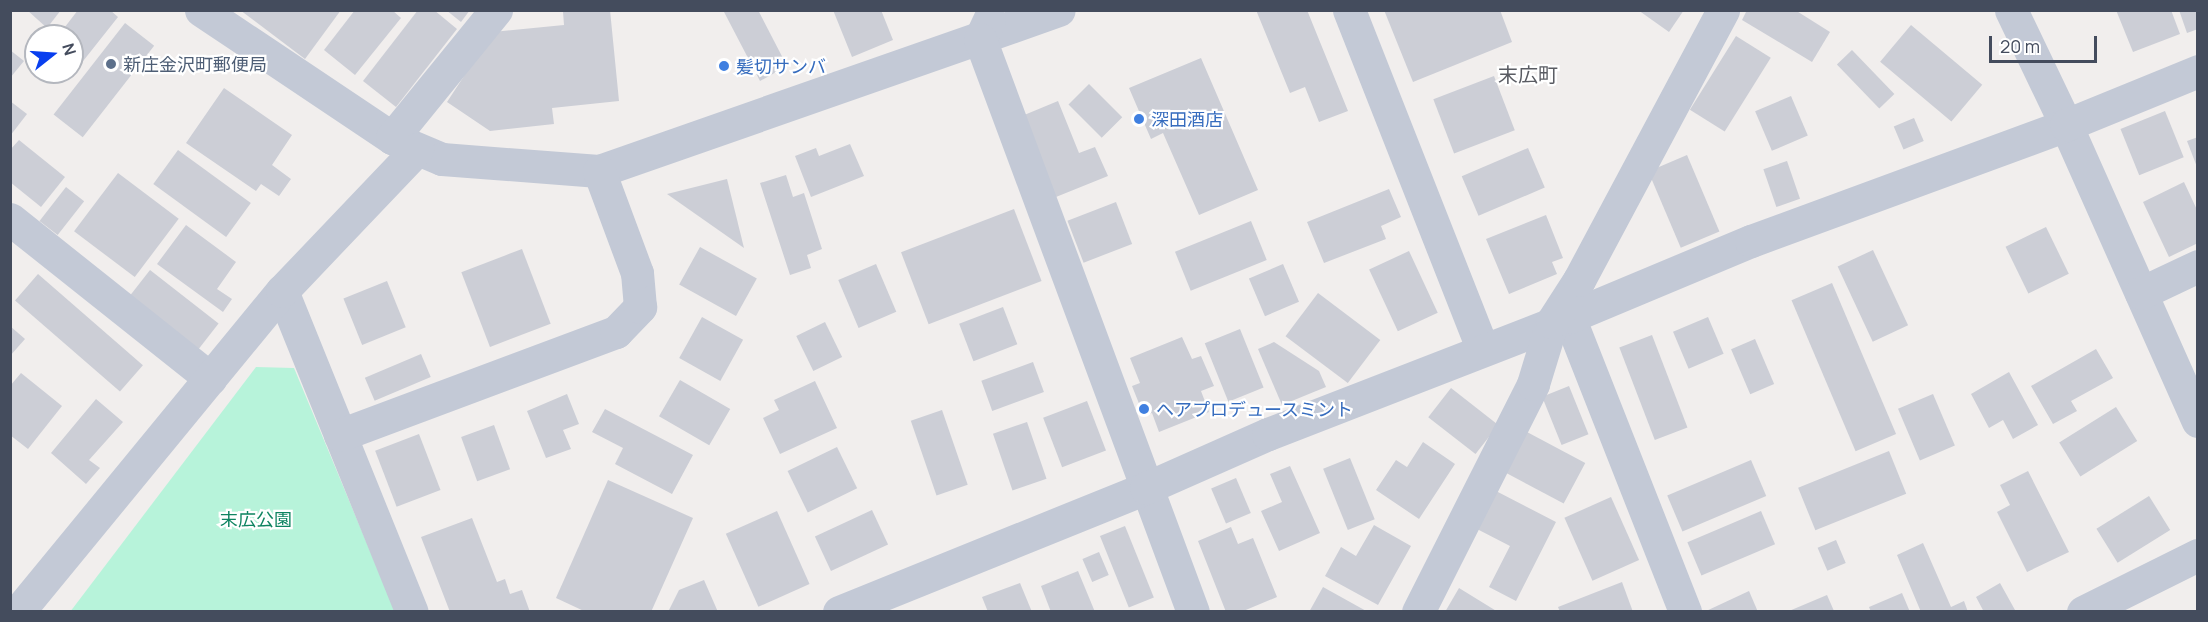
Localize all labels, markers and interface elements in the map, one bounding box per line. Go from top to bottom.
north arrow [24,24,84,84]
scale bar [1992,24,2100,62]
text: 20 m [2000,34,2040,58]
text: N [57,41,82,58]
place label: 新庄金沢町郵便局 [123,53,267,75]
place label: 髪切サンバ [736,55,826,77]
marker: 新庄金沢町郵便局 [104,57,118,71]
marker: 髪切サンバ [717,59,731,73]
district label: 末広町 [1498,62,1558,86]
place label: 深田酒店 [1151,108,1223,130]
marker: 深田酒店 [1132,112,1146,126]
place label: ヘアプロデュースミント [1156,398,1354,420]
marker: ヘアプロデュースミント [1137,402,1151,416]
park label: 末広公園 [220,508,292,530]

